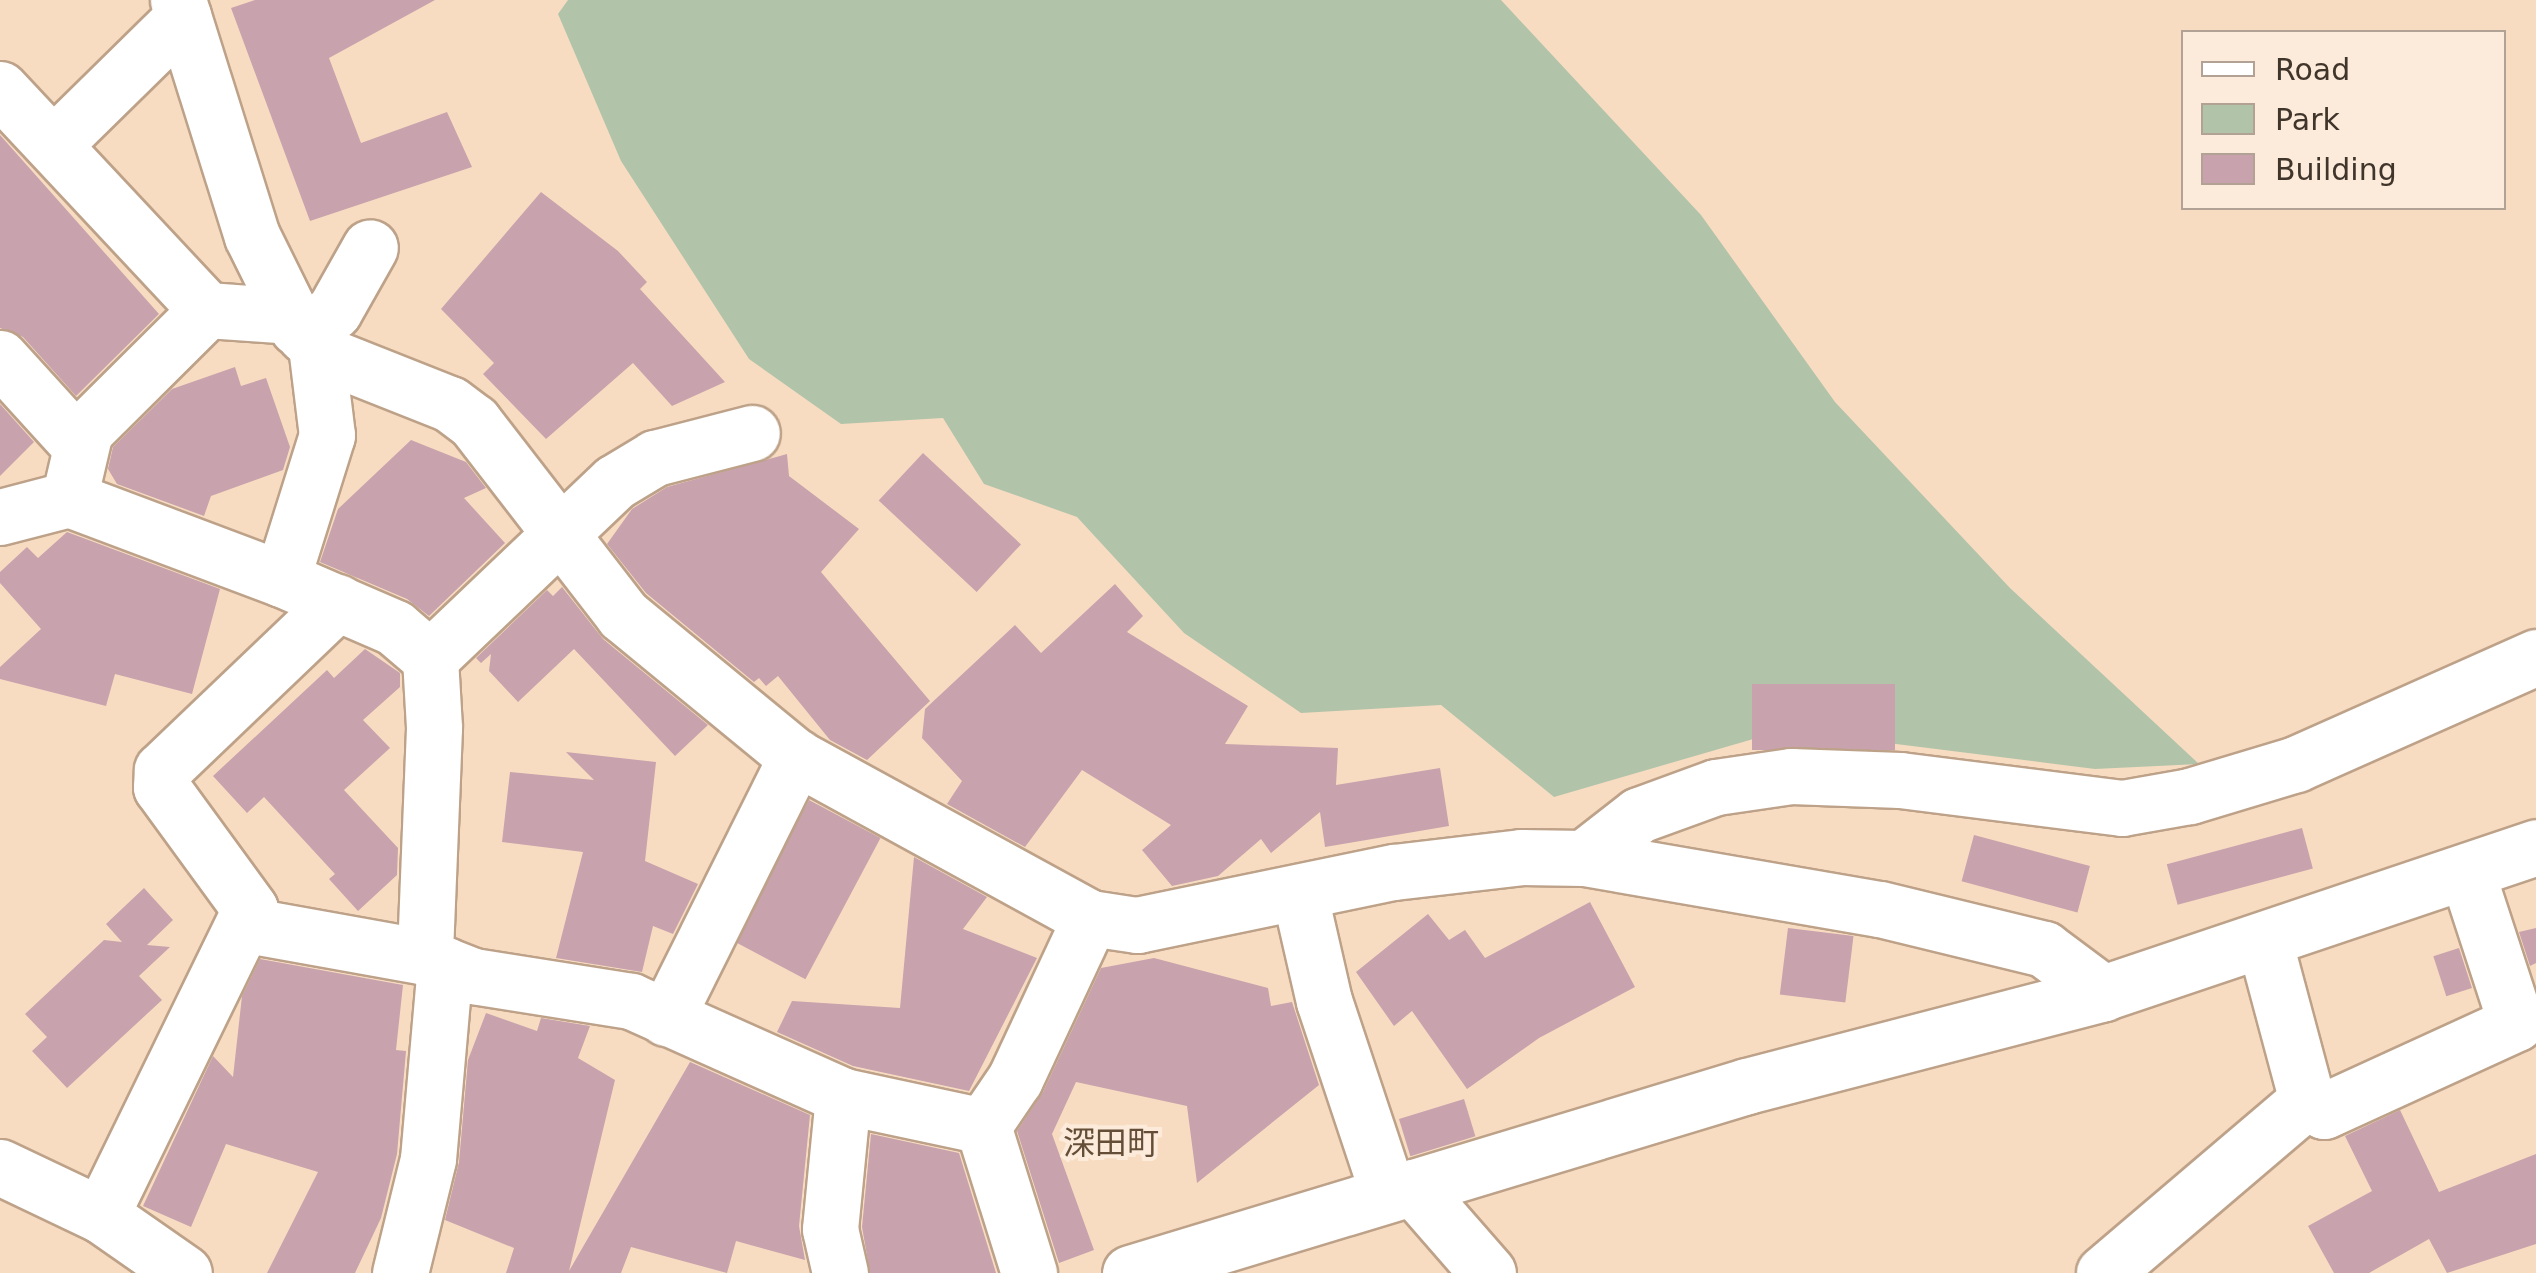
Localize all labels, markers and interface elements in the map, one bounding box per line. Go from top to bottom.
legend [2181,30,2506,210]
text: Road [2275,52,2350,87]
text: Park [2275,102,2340,137]
text: Building [2275,152,2397,187]
district label: 深田町 [1063,1124,1159,1162]

